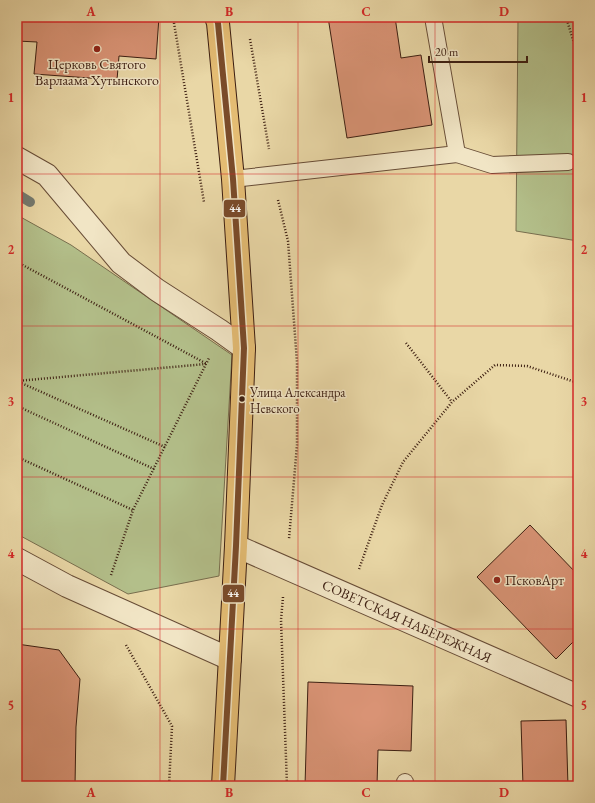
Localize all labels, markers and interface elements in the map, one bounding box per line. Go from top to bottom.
text: A [85,3,96,20]
text: B [225,3,233,20]
text: C [361,3,371,20]
text: D [499,3,509,20]
scale bar [429,38,527,64]
marker: Церковь Святого Варлаама Хутынского [92,44,102,54]
text: 20 m [435,44,459,60]
place label: Церковь Святого Варлаама Хутынского [35,55,159,89]
text: 1 [8,89,15,106]
text: 1 [581,89,588,106]
line badge: 44 [223,199,246,218]
text: 44 [229,201,241,215]
text: 2 [8,241,15,258]
text: 2 [581,241,588,258]
place label: Улица Александра Невского [249,384,346,417]
text: 3 [8,393,15,410]
text: 3 [581,393,588,410]
marker: Улица Александра Невского [237,394,247,404]
text: 4 [8,545,15,562]
text: 4 [581,545,588,562]
place label: ПсковАрт [505,571,564,589]
street label: СОВЕТСКАЯ НАБЕРЕЖНАЯ [319,575,495,667]
marker: ПсковАрт [492,575,502,585]
line badge: 44 [222,584,245,603]
text: 44 [227,586,239,600]
text: 5 [8,697,14,714]
text: 5 [581,697,587,714]
text: A [85,784,96,801]
text: B [225,784,233,801]
text: C [361,784,371,801]
text: D [499,784,509,801]

